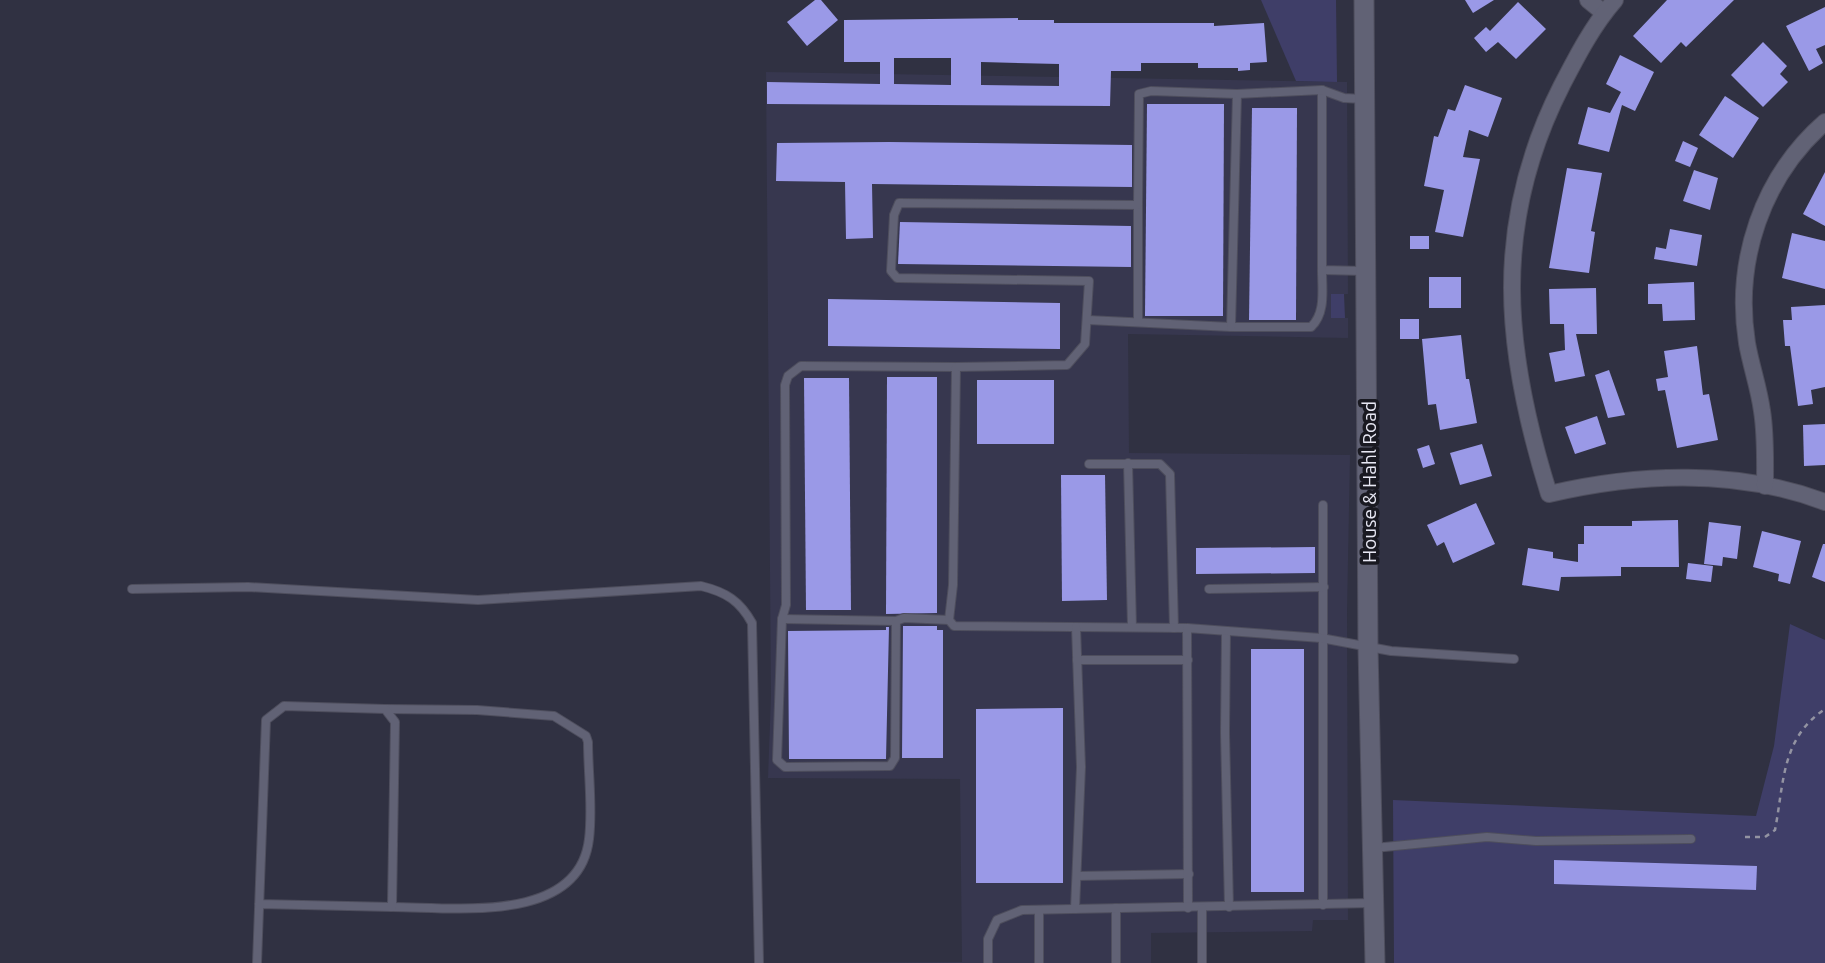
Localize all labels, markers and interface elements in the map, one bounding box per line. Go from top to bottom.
street label: House & Hahl Road [1358,401,1380,563]

